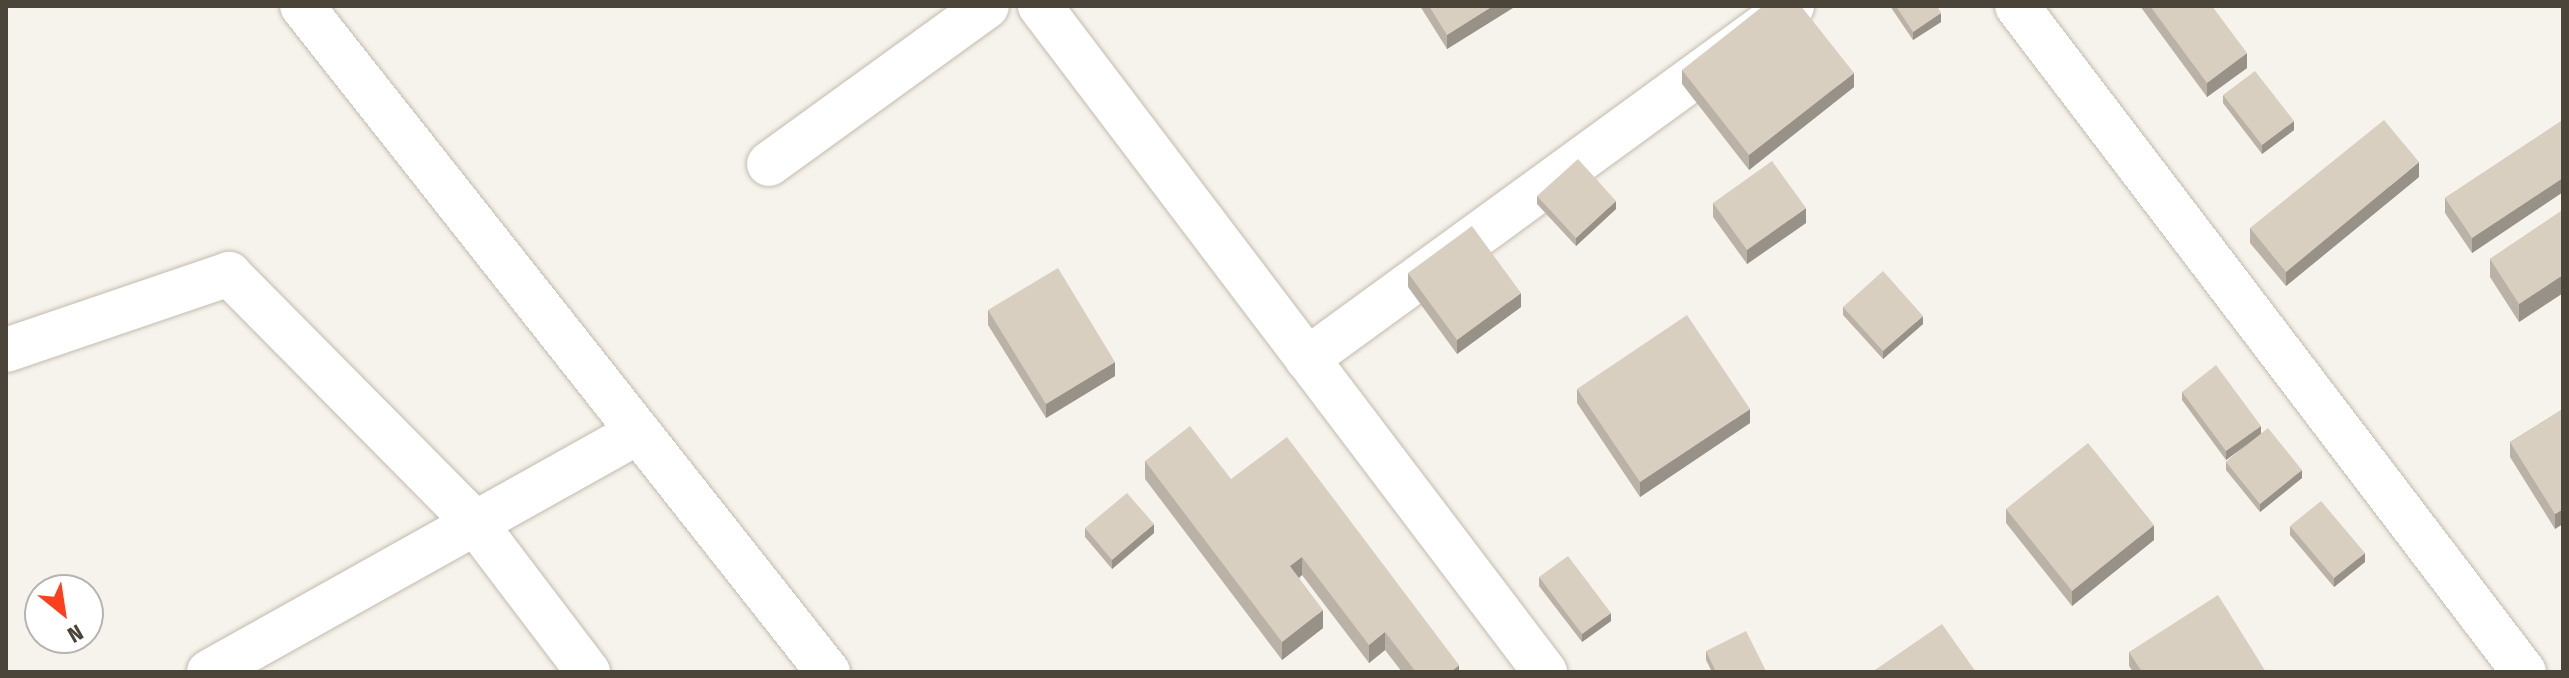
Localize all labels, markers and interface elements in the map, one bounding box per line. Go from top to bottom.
north arrow [24,574,104,654]
text: N [63,618,88,648]

